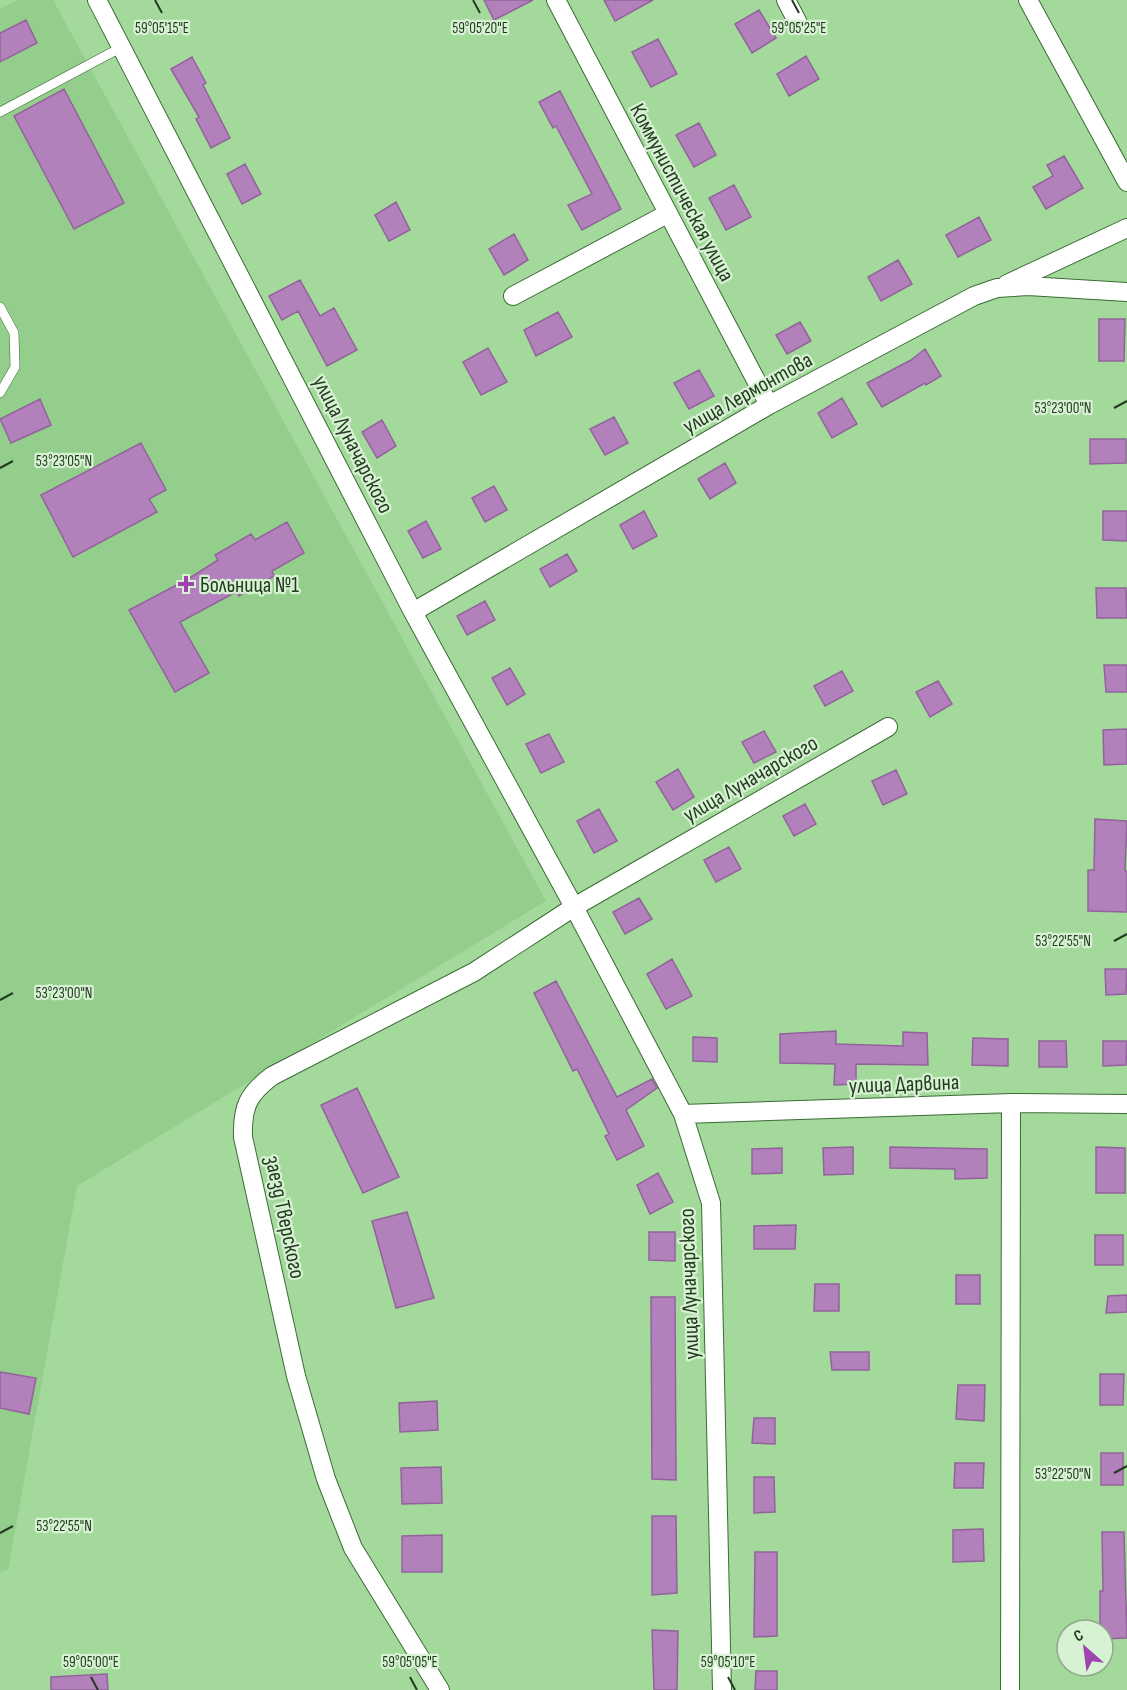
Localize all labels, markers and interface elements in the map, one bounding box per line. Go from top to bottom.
text: 59°05'15"E [135,19,189,38]
text: 59°05'20"E [452,19,508,38]
text: 59°05'25"E [772,19,826,38]
street label: Коммунистическая улица [623,99,740,286]
street label: улица Лермонтова [678,347,817,440]
street label: улица Луначарского [306,371,399,518]
text: 53°23'00"N [1035,399,1091,418]
text: 53°23'05"N [36,452,92,471]
place label: Больница №1 [200,572,299,599]
marker: Больница №1 [177,575,195,593]
street label: улица Луначарского [679,730,823,829]
text: 53°22'55"N [1035,932,1091,951]
text: 53°23'00"N [36,984,92,1003]
street label: улица Дарвина [848,1069,960,1100]
street label: заезд Тверского [258,1153,311,1281]
street label: улица Луначарского [673,1208,706,1360]
text: 53°22'50"N [1035,1465,1091,1484]
text: 53°22'55"N [36,1517,92,1536]
north arrow [1055,1618,1115,1678]
text: С [1071,1626,1087,1646]
text: 59°05'00"E [63,1653,119,1672]
text: 59°05'05"E [382,1653,438,1672]
text: 59°05'10"E [701,1653,755,1672]

